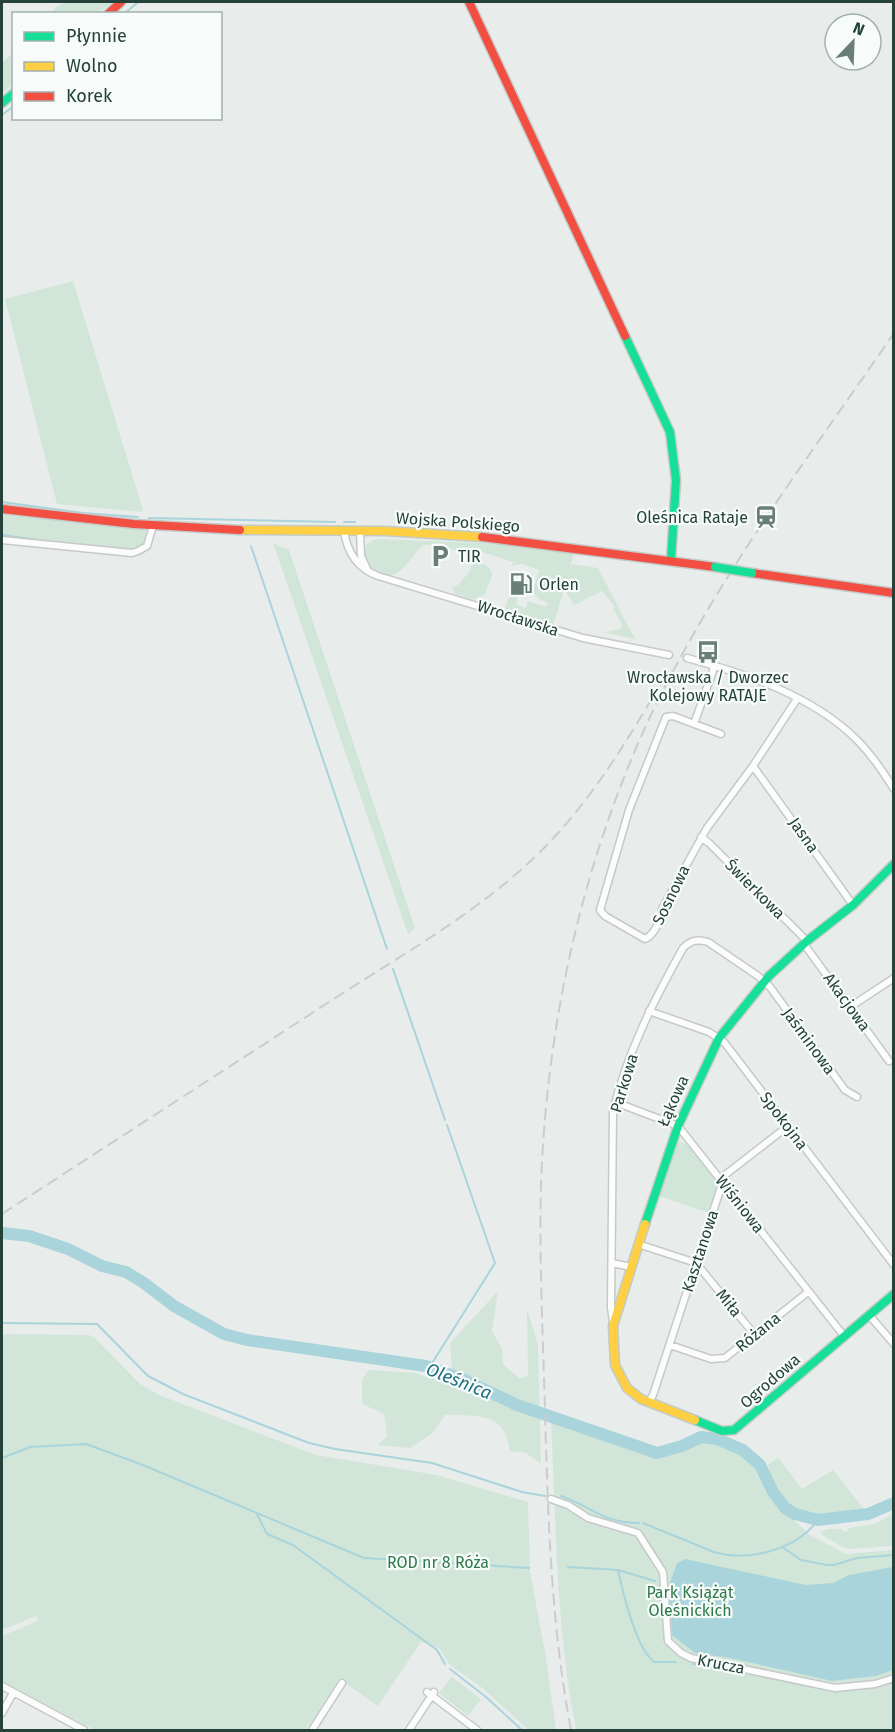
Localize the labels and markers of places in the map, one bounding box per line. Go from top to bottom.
station icon: Oleśnica Rataje [753,504,779,530]
place label: Oleśnica Rataje [636,508,748,527]
parking icon: TIR [427,543,453,569]
place label: TIR [458,547,481,566]
fuel station icon: Orlen [508,571,534,597]
place label: Orlen [539,575,579,594]
bus stop icon: Wrocławska / Dworzec Kolejowy RATAJE [695,639,721,665]
place label: Wrocławska / Dworzec Kolejowy RATAJE [627,668,789,705]

